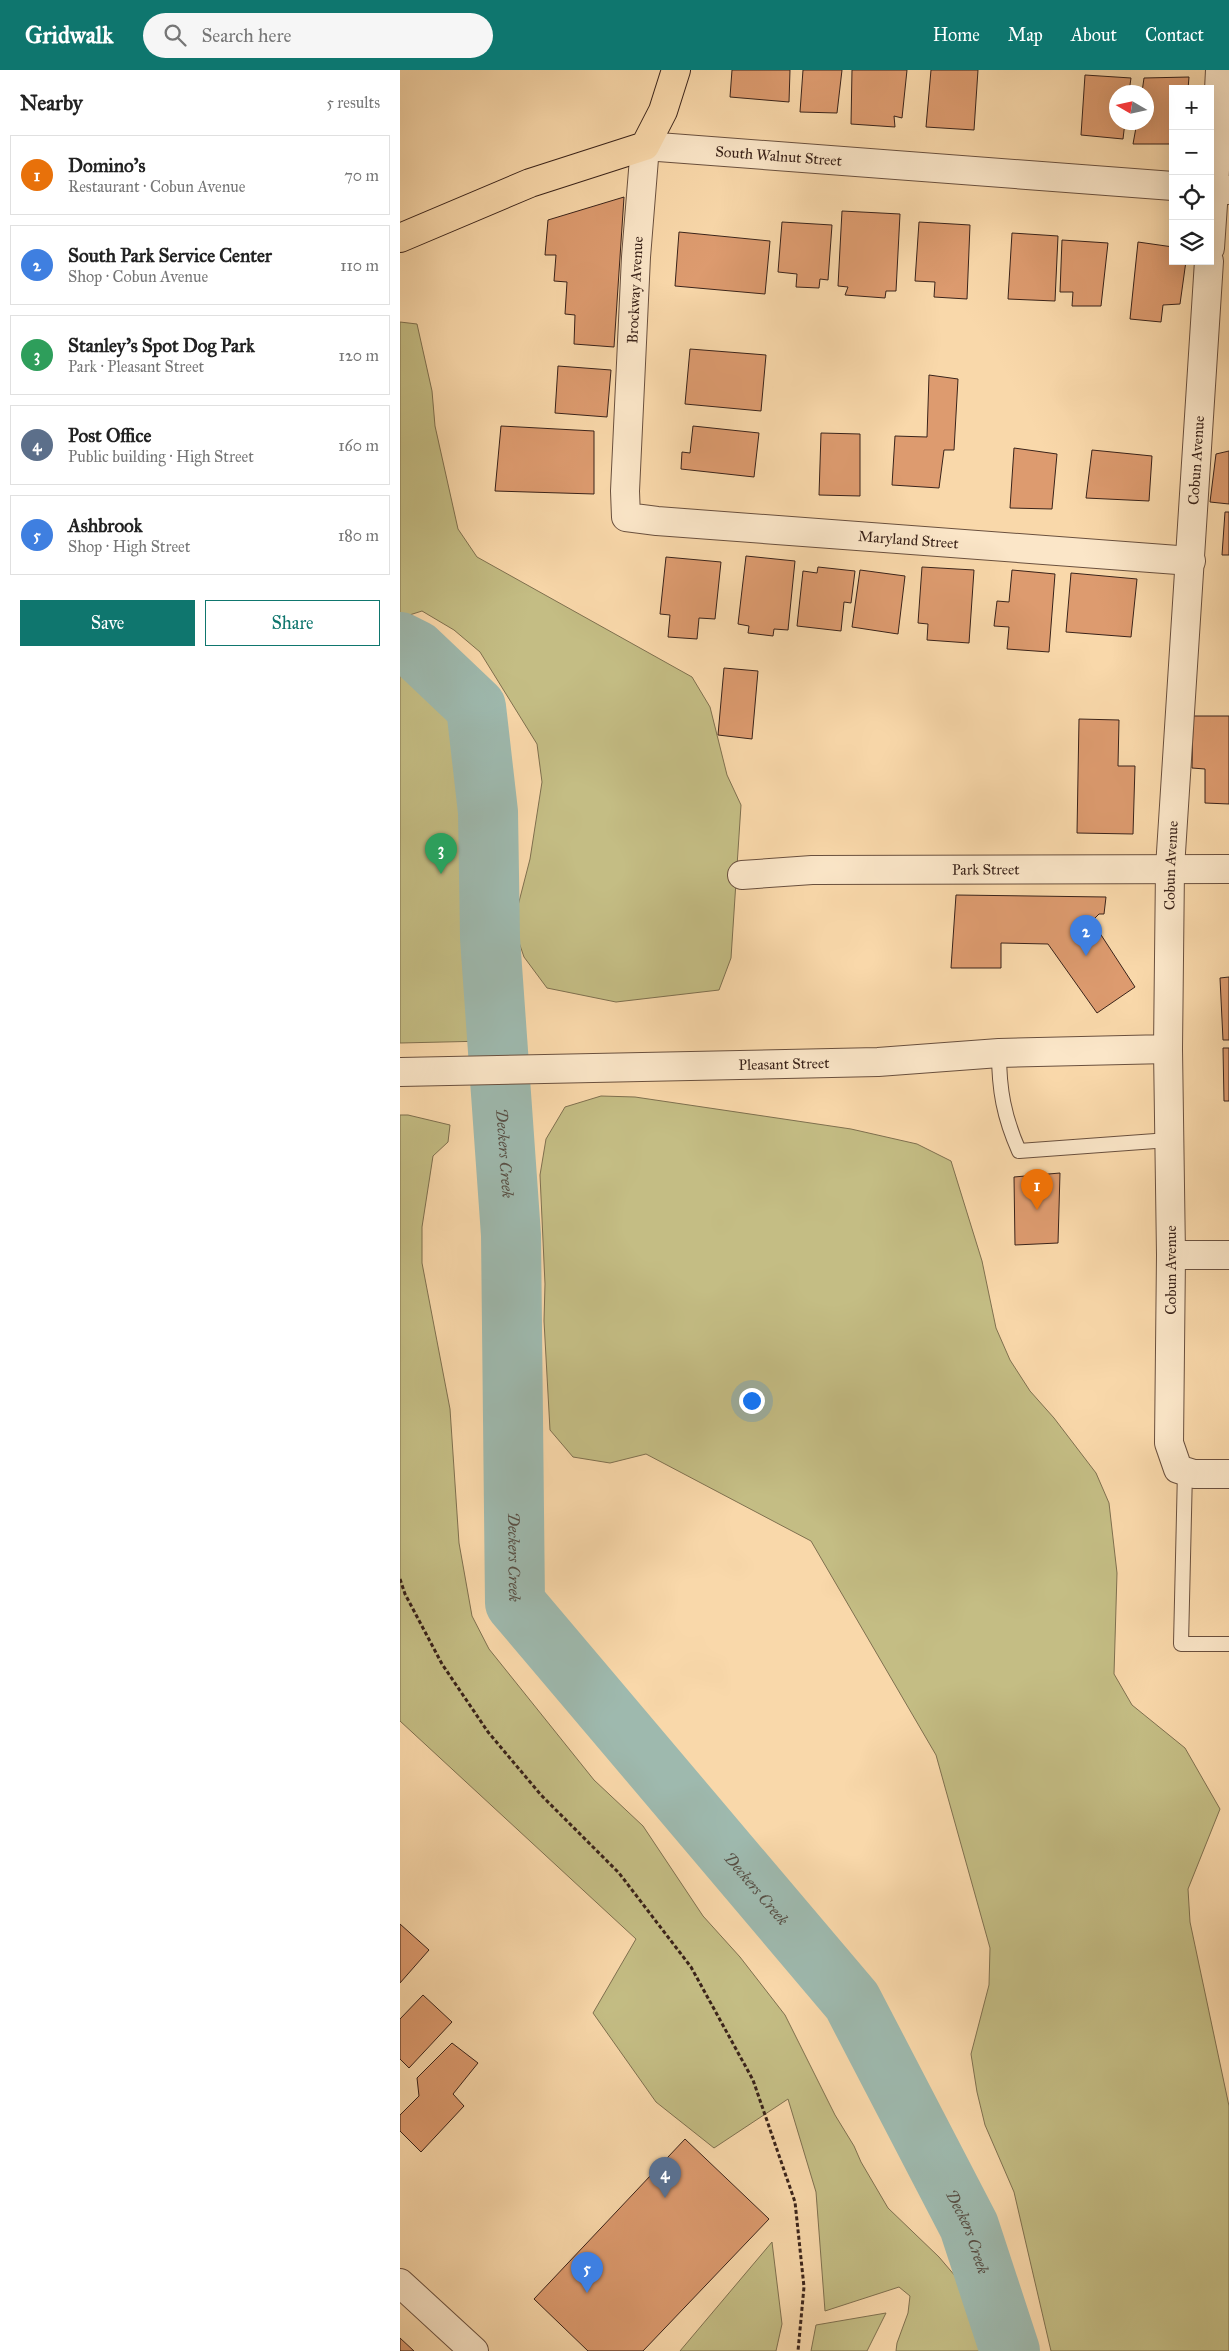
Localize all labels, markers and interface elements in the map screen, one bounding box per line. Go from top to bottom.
search box [143,13,493,58]
text: Gridwalk [25,20,113,50]
icon: search [161,21,189,49]
text: Search here [201,24,291,47]
text: Home [933,24,980,46]
text: Map [1008,24,1043,46]
text: About [1071,24,1117,46]
text: Contact [1145,24,1204,46]
north arrow [1109,85,1154,130]
map controls [1169,85,1214,265]
button: + [1169,85,1214,130]
text: Nearby [20,90,83,116]
text: 5 results [326,93,380,112]
button: − [1169,130,1214,175]
street label: South Walnut Street [715,142,843,170]
text: Domino's [68,154,145,177]
text: 1 [34,166,40,185]
text: 70 m [344,166,379,185]
button: locate [1169,175,1214,220]
text: Restaurant · Cobun Avenue [68,177,245,196]
button: layers [1169,220,1214,265]
street label: Brockway Avenue [623,236,647,344]
text: South Park Service Center [68,244,272,267]
text: 2 [33,256,41,275]
text: 110 m [340,256,379,275]
text: Shop · Cobun Avenue [68,267,208,286]
text: Stanley's Spot Dog Park [68,334,255,357]
text: 3 [34,346,40,365]
text: 120 m [339,346,379,365]
text: Park · Pleasant Street [68,357,204,376]
street label: Cobun Avenue [1184,415,1208,506]
text: Post Office [68,424,151,447]
text: 4 [33,436,41,455]
text: 160 m [338,436,379,455]
text: Public building · High Street [68,447,254,466]
text: Ashbrook [68,514,143,537]
text: 5 [33,526,41,545]
text: 180 m [338,526,379,545]
street label: Maryland Street [857,527,960,553]
text: Shop · High Street [68,537,190,556]
button: Save [20,600,195,646]
button: Share [205,600,380,646]
street label: Cobun Avenue [1161,820,1182,910]
pin: 3 [425,833,457,874]
street label: Park Street [952,861,1020,879]
pin: 2 [1070,915,1102,956]
street label: Pleasant Street [738,1054,830,1074]
water label: Deckers Creek [492,1108,517,1199]
pin: 1 [1021,1169,1053,1210]
street label: Cobun Avenue [1162,1225,1180,1315]
your location [739,1388,765,1414]
water label: Deckers Creek [504,1512,524,1602]
water label: Deckers Creek [720,1848,792,1929]
pin: 4 [649,2157,681,2198]
water label: Deckers Creek [942,2186,993,2276]
pin: 5 [571,2252,603,2293]

